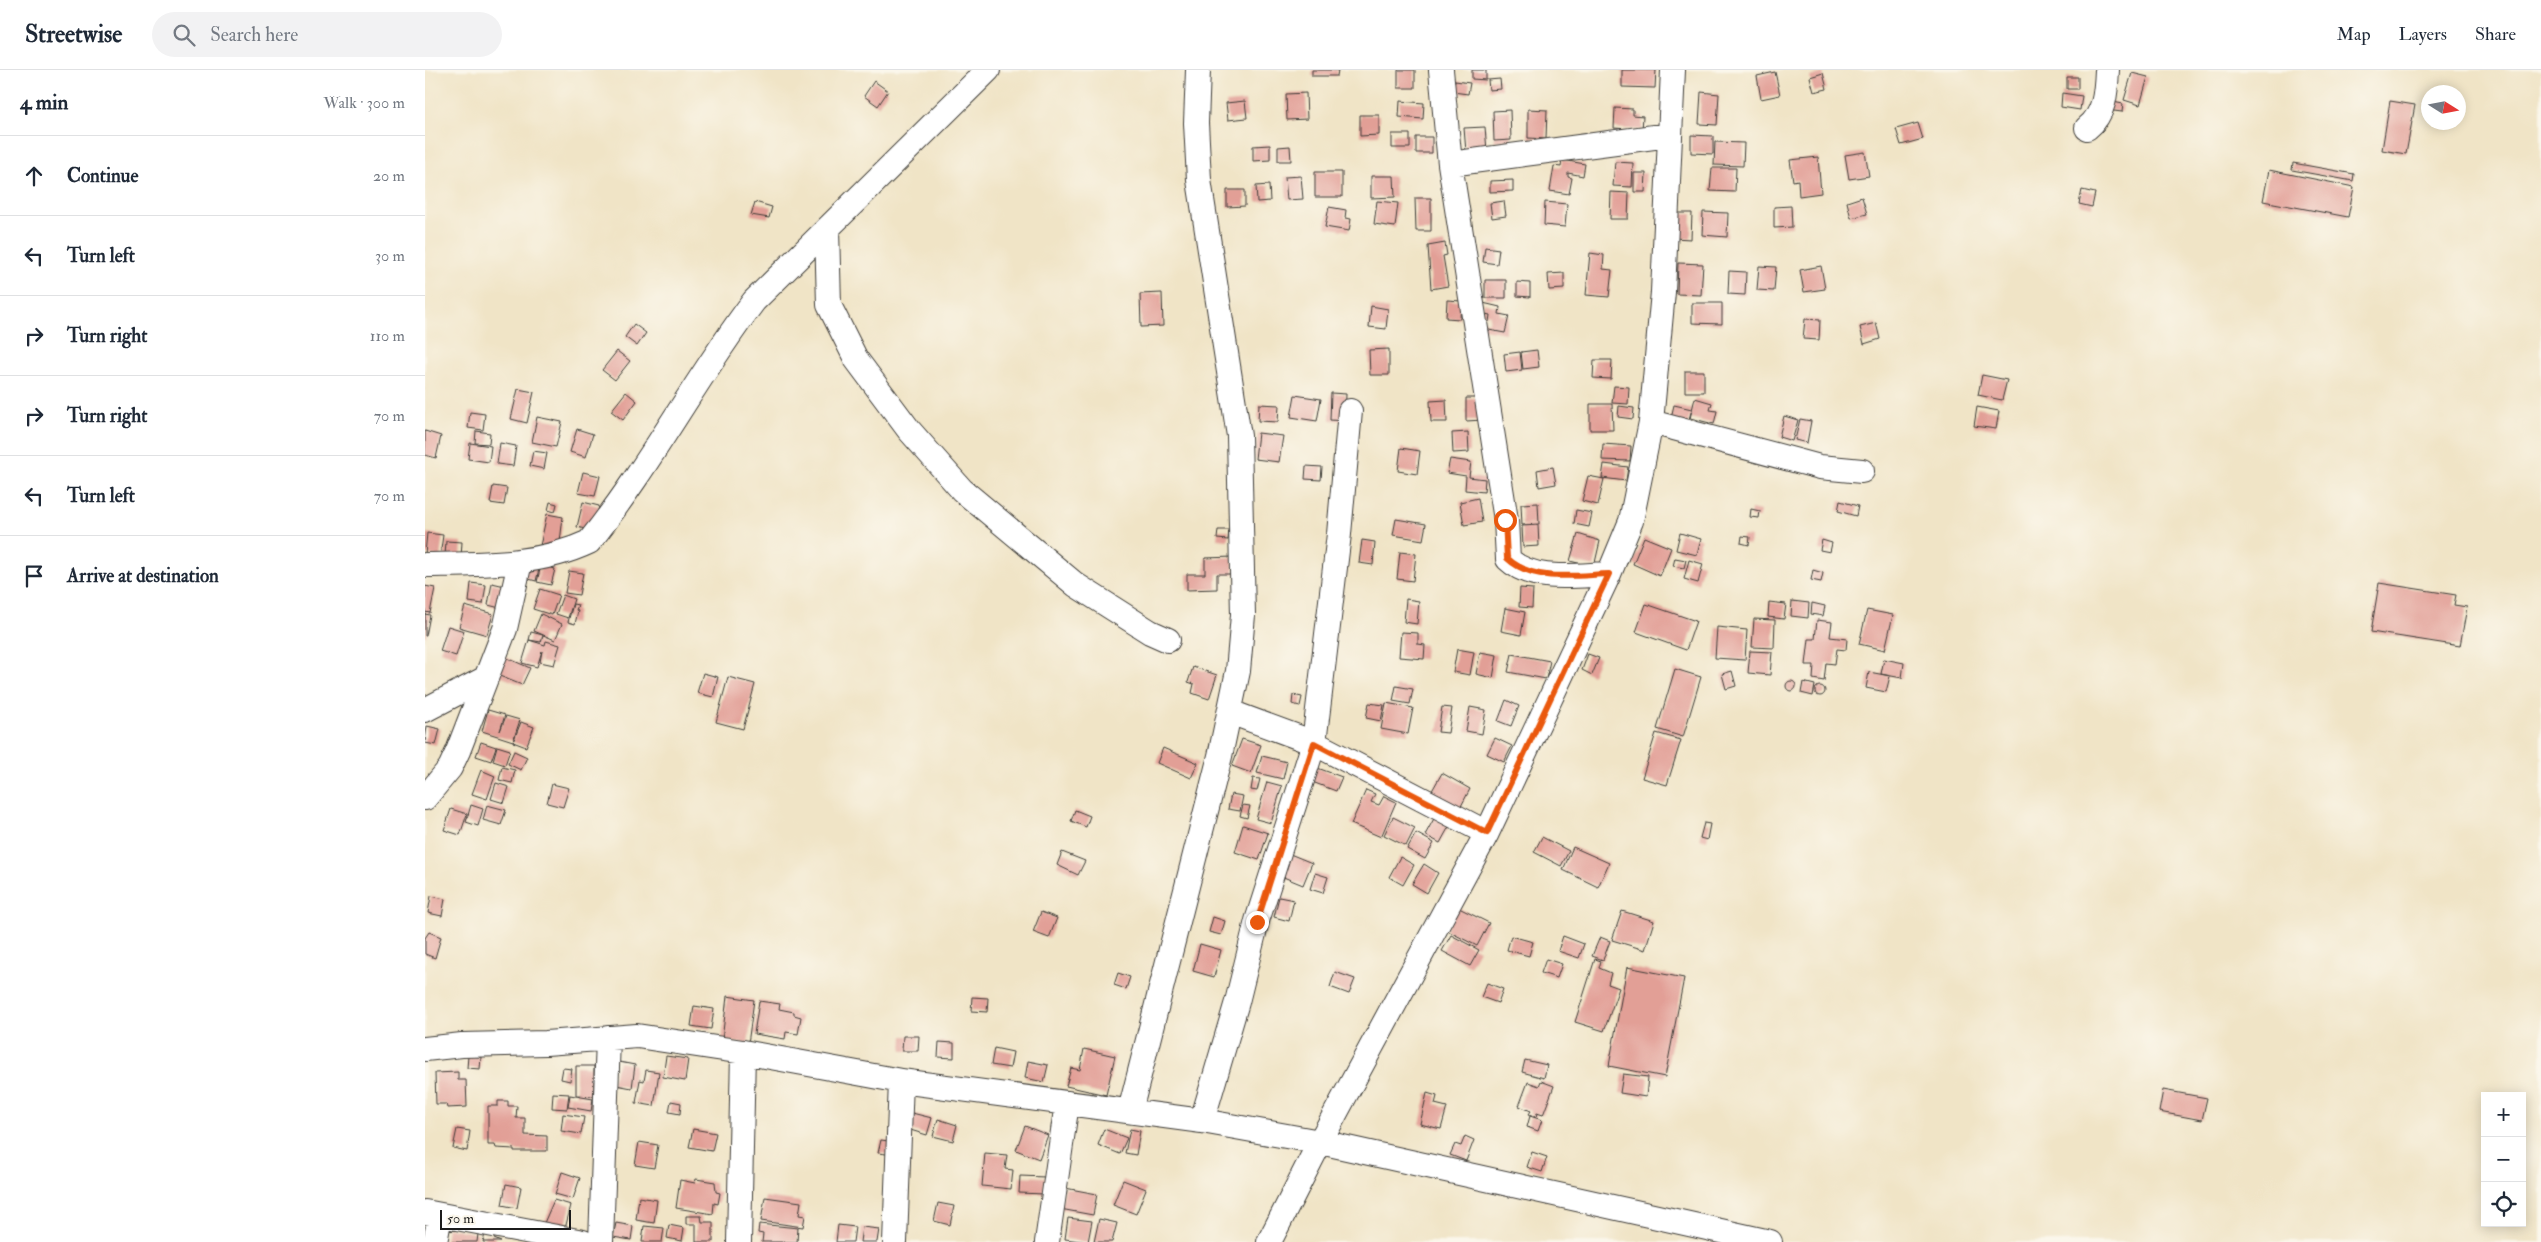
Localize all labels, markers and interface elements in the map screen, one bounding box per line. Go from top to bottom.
search box [152,12,502,57]
text: Streetwise [25,19,122,50]
icon: search [170,21,198,49]
text: Search here [210,23,298,47]
text: Map [2337,23,2371,46]
text: Layers [2399,23,2447,46]
text: Share [2475,23,2516,46]
north arrow [2421,85,2466,130]
text: 4 min [20,89,68,116]
text: Walk · 300 m [324,93,405,113]
icon: ahead [20,162,48,190]
text: Continue [67,164,138,188]
text: 20 m [373,166,405,186]
icon: left [20,242,48,270]
text: Turn left [67,244,135,268]
text: 30 m [375,246,405,266]
icon: right [20,322,48,350]
text: Turn right [67,324,147,348]
text: 110 m [370,326,405,346]
icon: right [20,402,48,430]
text: Turn right [67,404,147,428]
text: 70 m [374,406,405,426]
icon: left [20,482,48,510]
text: Turn left [67,484,135,508]
text: 70 m [374,486,405,506]
route start [1494,509,1517,532]
icon: arrive [20,562,48,590]
text: Arrive at destination [67,564,219,588]
route end [1246,911,1269,934]
map controls [2481,1092,2526,1227]
button: + [2481,1092,2526,1137]
button: − [2481,1137,2526,1182]
button: locate [2481,1182,2526,1227]
scale bar [440,1207,571,1230]
text: 50 m [447,1210,474,1227]

